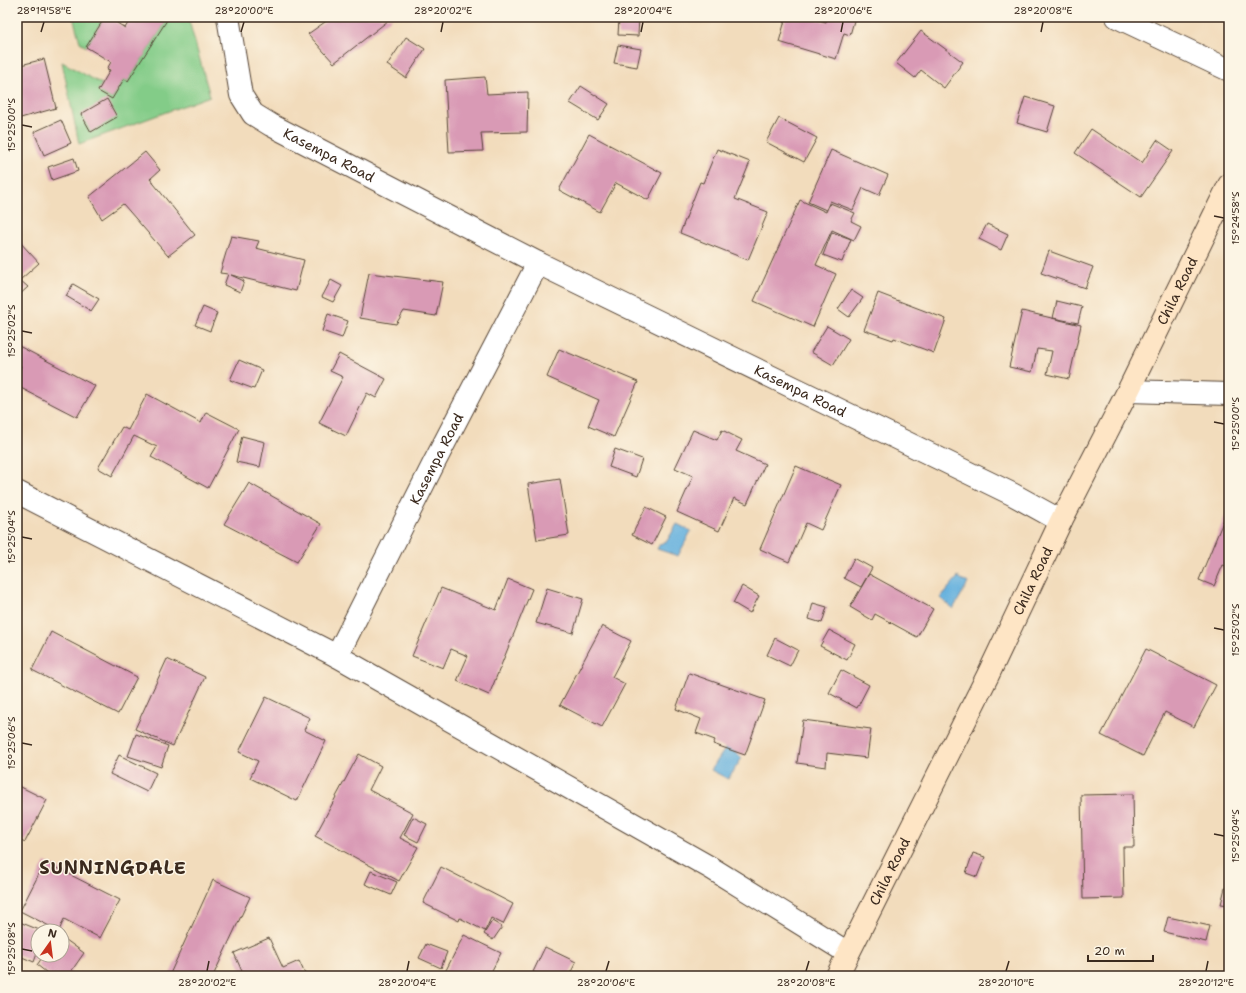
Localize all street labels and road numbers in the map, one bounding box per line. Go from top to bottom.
street label: Kasempa Road [280,124,378,186]
street label: Chila Road [1153,254,1201,328]
street label: Kasempa Road [751,361,850,421]
street label: Kasempa Road [406,410,468,508]
street label: Chila Road [1009,544,1057,618]
street label: Chila Road [865,834,914,908]

